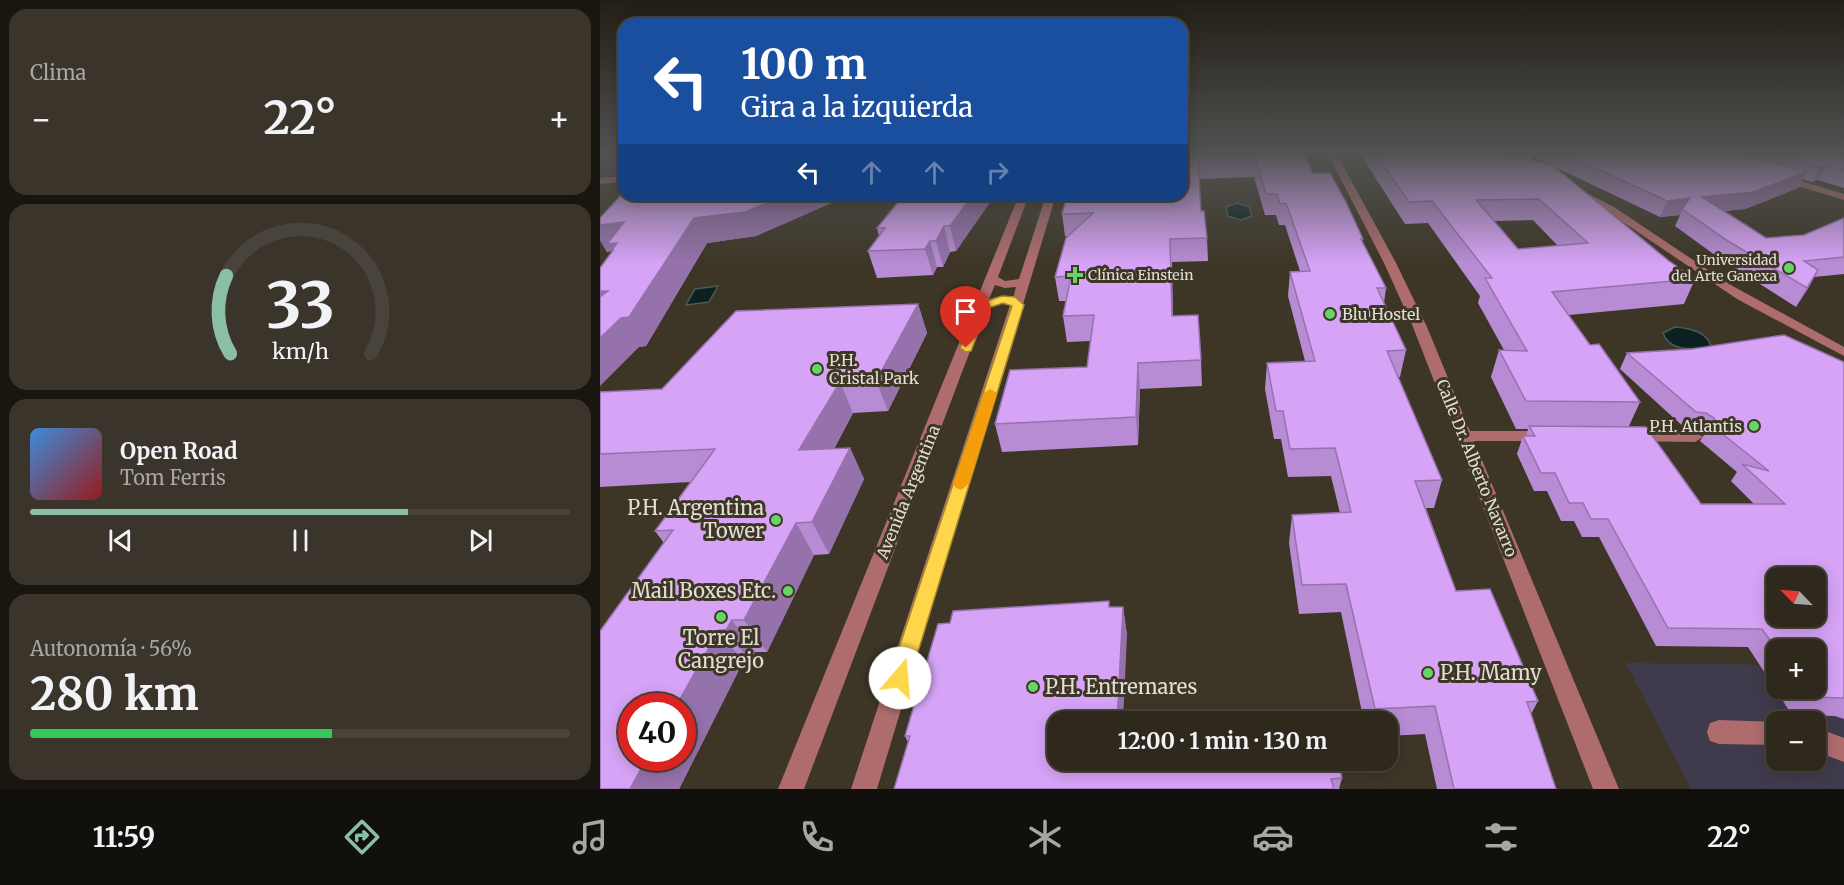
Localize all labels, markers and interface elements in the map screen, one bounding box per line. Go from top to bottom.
text: 100 m [741,38,867,90]
icon: left [642,42,720,120]
text: Clima [30,60,86,85]
text: 22° [264,90,336,146]
text: Gira a la izquierda [741,90,973,124]
text: − [30,99,52,140]
text: + [548,99,570,140]
icon: left [792,156,825,189]
icon: ahead [855,156,888,189]
icon: ahead [918,156,951,189]
icon: right [981,156,1014,189]
place label: Universidad del Arte Ganexa [1671,251,1778,285]
marker: Universidad del Arte Ganexa [1782,261,1796,275]
marker: Clínica Einstein [1066,266,1084,284]
place label: Clínica Einstein [1088,266,1193,284]
text: 33 [266,267,334,345]
pin [940,286,991,348]
icon: arrive [949,295,982,328]
place label: Blu Hostel [1342,304,1420,324]
marker: Blu Hostel [1323,307,1337,321]
text: km/h [272,338,328,365]
place label: P.H. Cristal Park [829,350,920,388]
marker: P.H. Cristal Park [810,362,824,376]
street label: Calle Dr. Alberto Navarro [1432,376,1522,560]
place label: P.H. Atlantis [1649,416,1742,436]
marker: P.H. Atlantis [1747,419,1761,433]
street label: Avenida Argentina [872,422,944,563]
text: Open Road [120,437,238,465]
text: Tom Ferris [120,465,226,490]
place label: P.H. Argentina Tower [627,495,764,543]
marker: P.H. Argentina Tower [769,513,783,527]
icon: previous [104,524,137,557]
icon: pause [284,524,317,557]
icon: next [464,524,497,557]
north arrow [1766,567,1826,627]
map controls [1766,567,1826,771]
place label: Mail Boxes Etc. [631,578,776,603]
marker: Mail Boxes Etc. [781,584,795,598]
marker: Torre El Cangrejo [714,610,728,624]
place label: Torre El Cangrejo [678,625,764,673]
text: Autonomía · 56% [30,636,192,661]
button: + [1766,639,1826,699]
position arrow [868,646,932,710]
place label: P.H. Mamy [1440,660,1542,685]
text: 280 km [30,666,199,722]
marker: P.H. Mamy [1421,666,1435,680]
place label: P.H. Entremares [1045,674,1197,699]
marker: P.H. Entremares [1026,680,1040,694]
speed limit sign: 40 [618,693,696,771]
button: − [1766,711,1826,771]
text: 12:00 · 1 min · 130 m [1118,727,1327,755]
icon: directions [341,816,383,858]
icon: music [569,816,611,858]
icon: phone [796,816,838,858]
icon: climate [1024,816,1066,858]
icon: car [1252,816,1294,858]
icon: filters [1480,816,1522,858]
text: 11:59 [93,820,155,854]
text: 22° [1707,820,1751,854]

